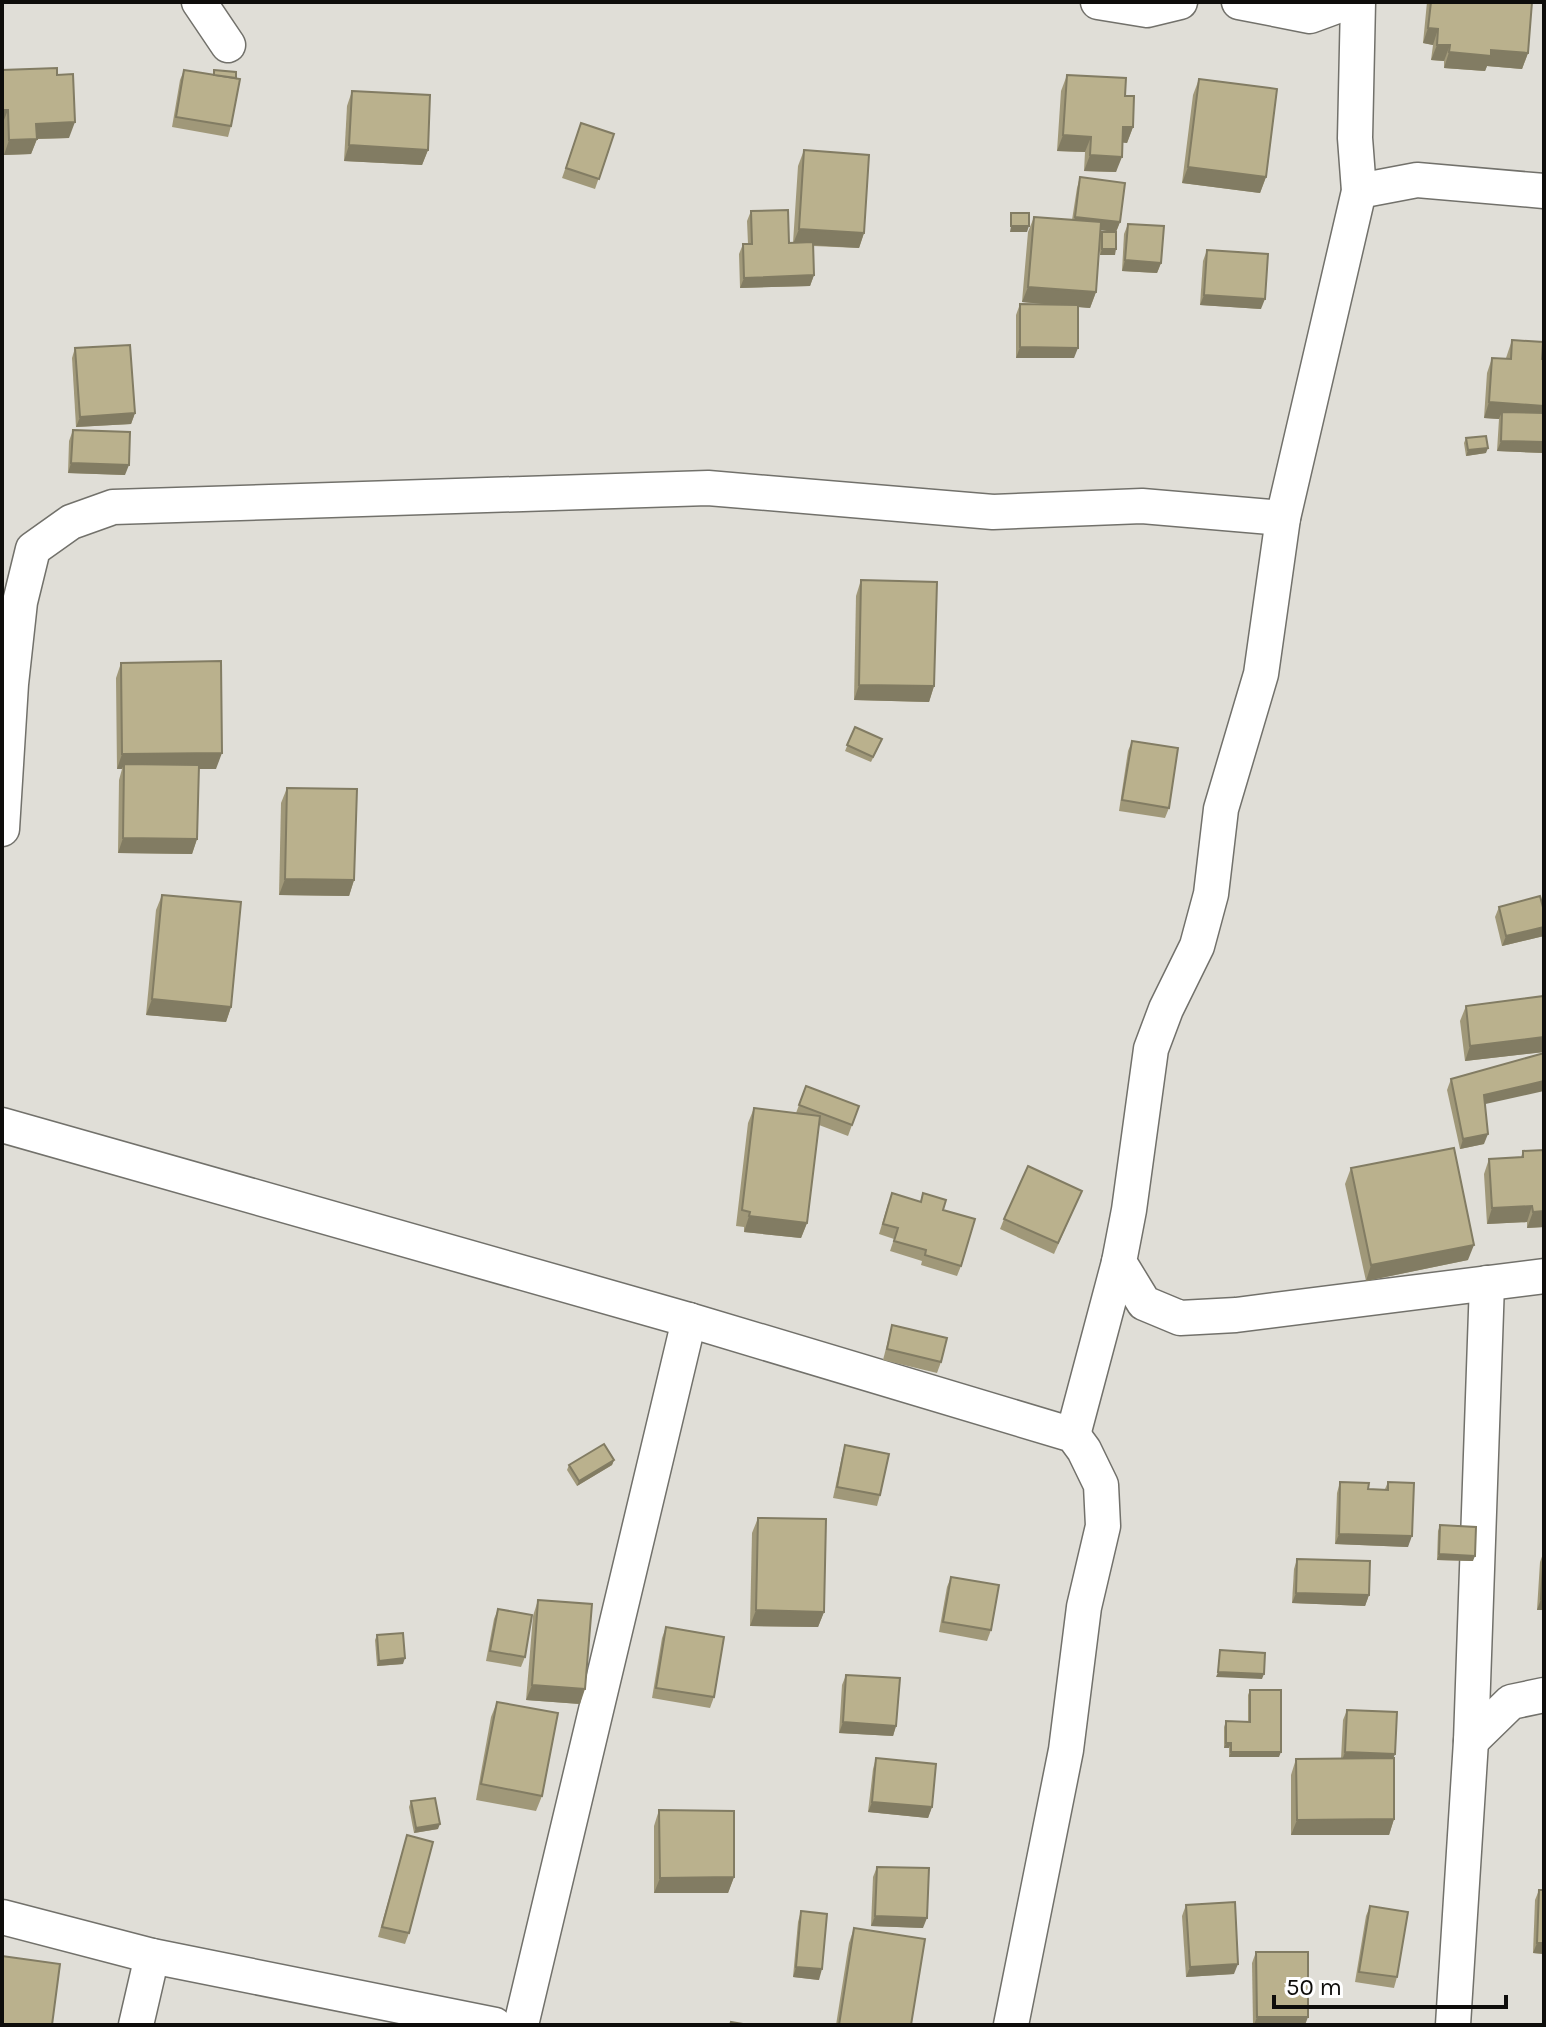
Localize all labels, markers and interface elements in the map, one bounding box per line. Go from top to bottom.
scale bar [1274,1959,1506,2009]
text: 50 m [1286,1973,1342,2001]

